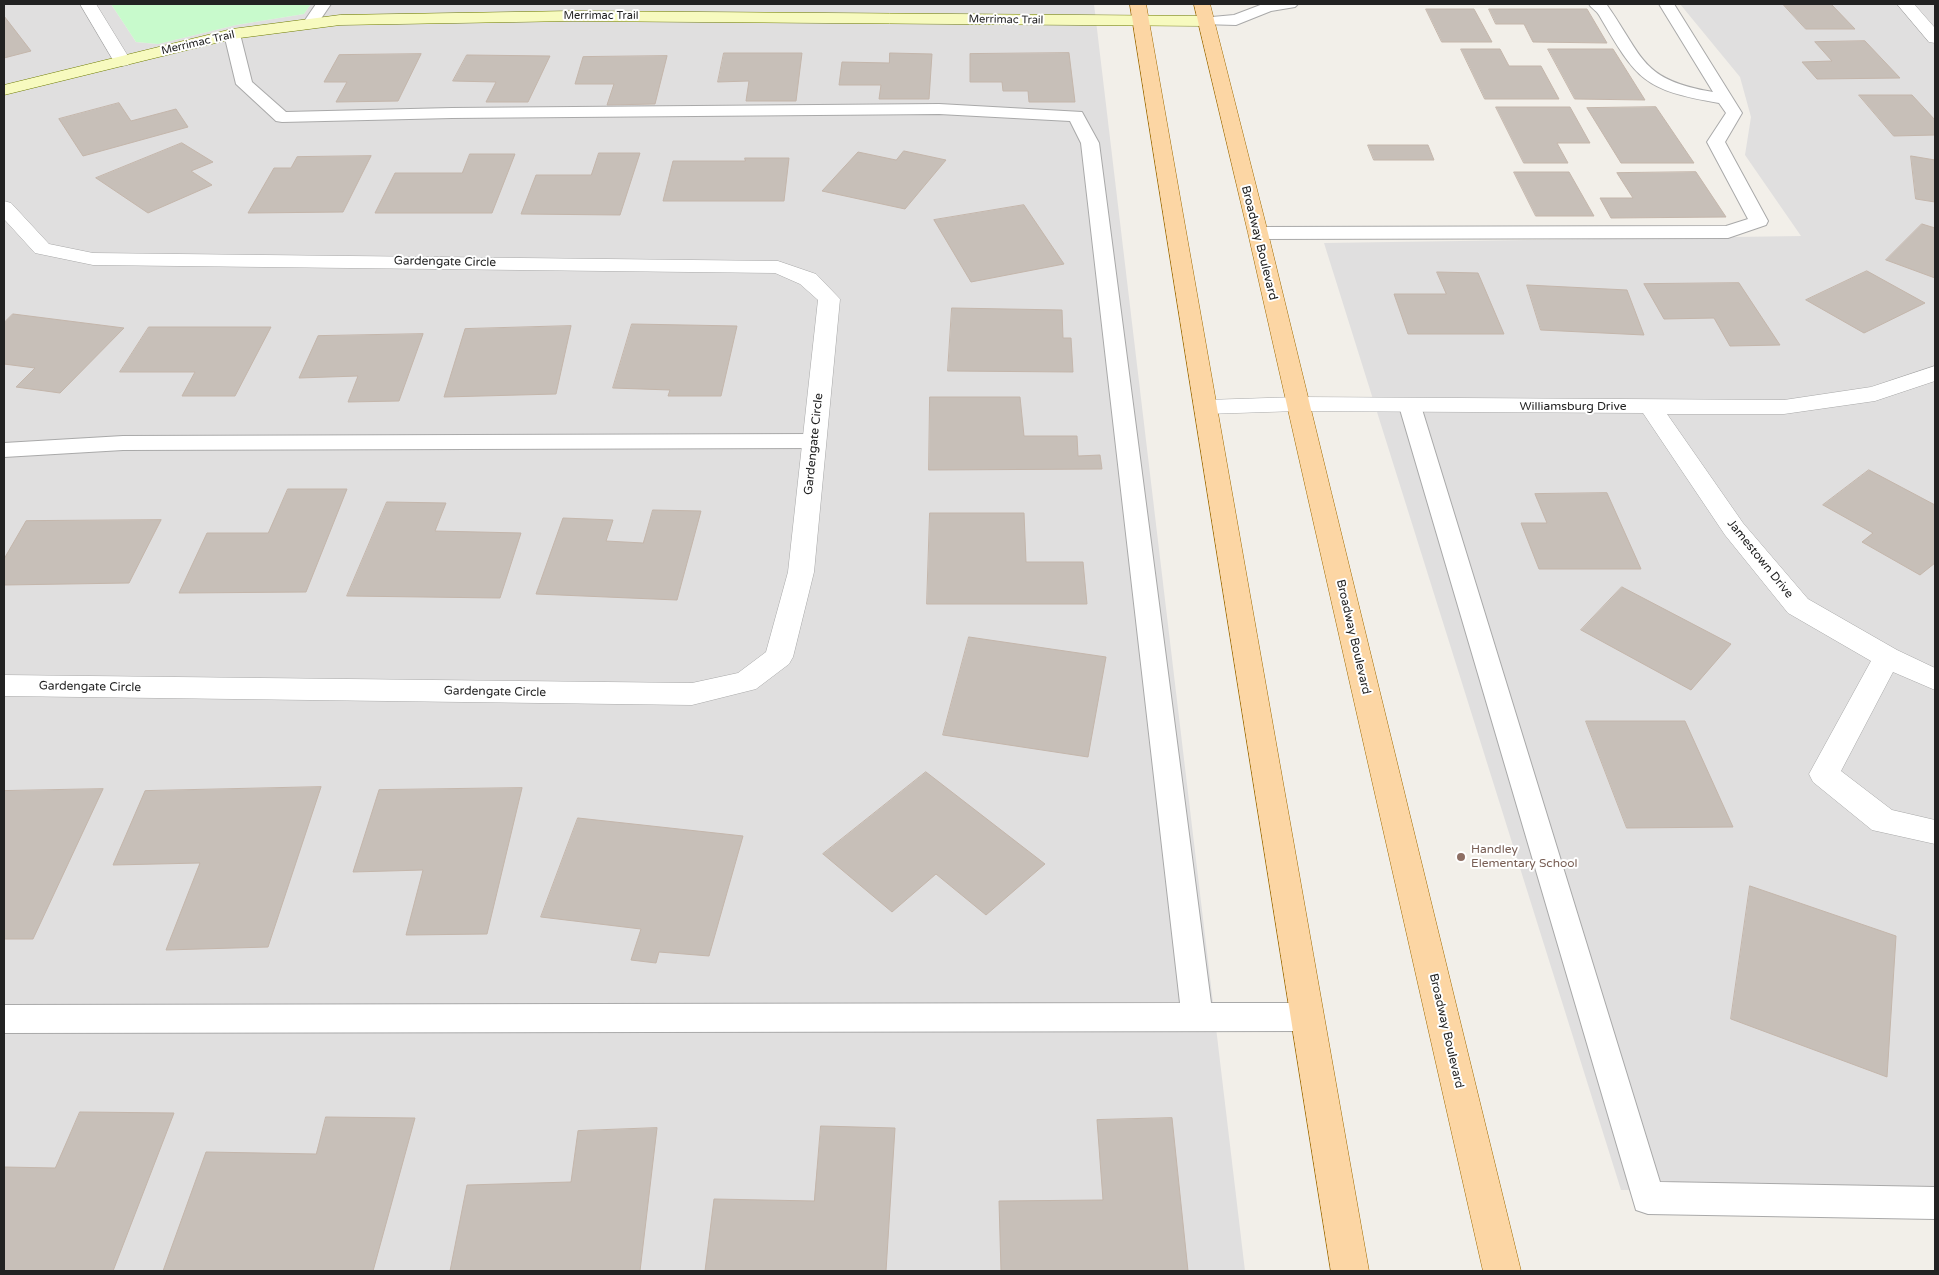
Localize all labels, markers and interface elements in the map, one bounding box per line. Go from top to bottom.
street label: Merrimac Trail [564,9,638,23]
street label: Merrimac Trail [969,13,1043,27]
street label: Merrimac Trail [160,28,236,58]
street label: Broadway Boulevard [1238,184,1280,302]
street label: Gardengate Circle [394,254,496,270]
street label: Gardengate Circle [801,392,827,496]
street label: Williamsburg Drive [1519,400,1627,414]
street label: Jamestown Drive [1724,517,1796,601]
street label: Broadway Boulevard [1333,578,1373,696]
street label: Gardengate Circle [39,679,141,695]
street label: Gardengate Circle [444,684,546,700]
place label: Handley Elementary School [1471,843,1578,871]
marker: Handley Elementary School [1455,851,1467,863]
street label: Broadway Boulevard [1426,972,1466,1090]

